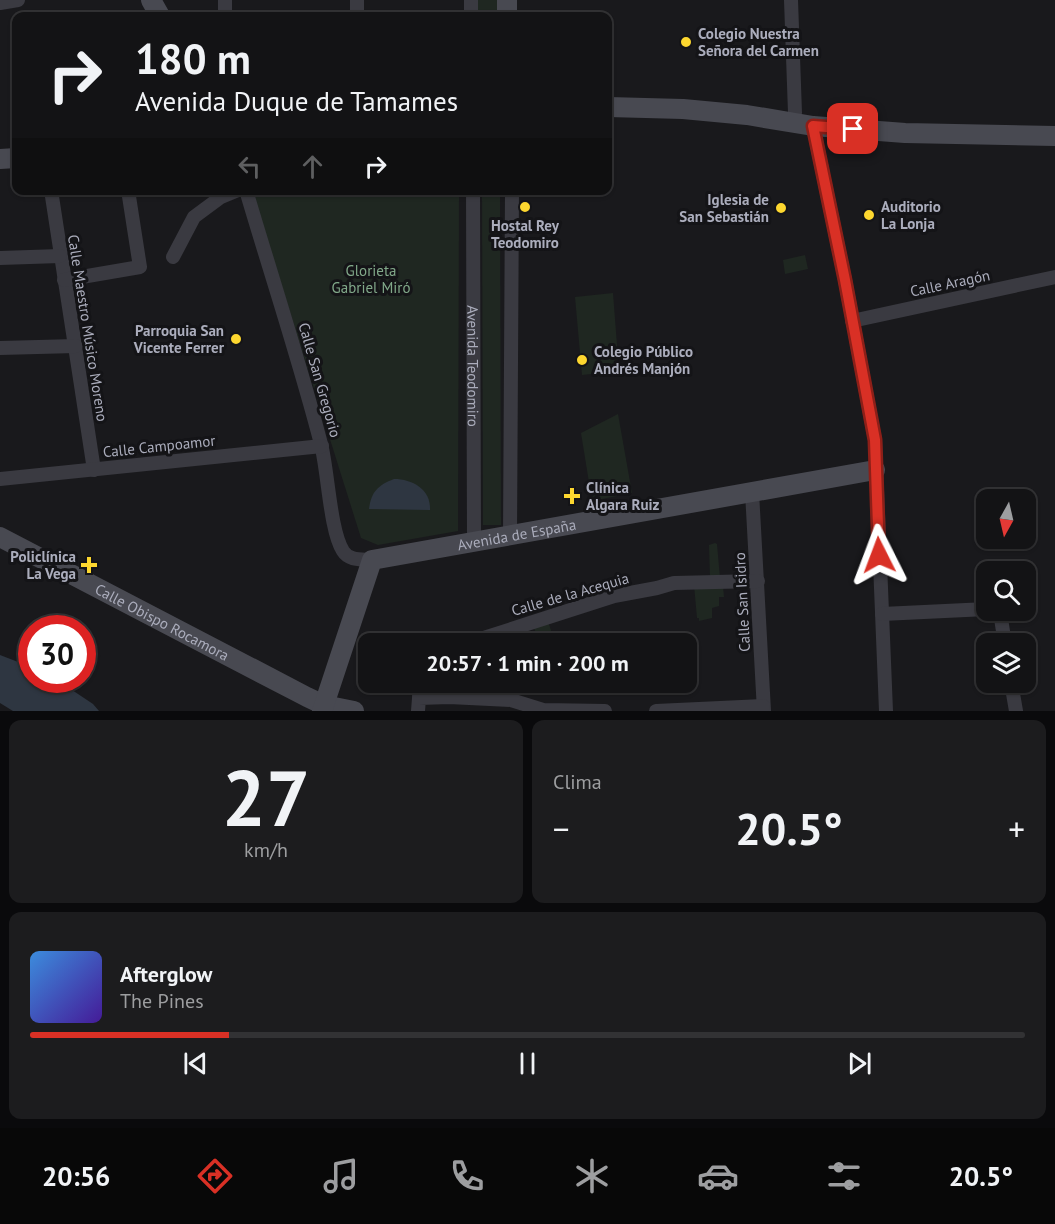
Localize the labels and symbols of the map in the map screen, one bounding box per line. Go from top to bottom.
place label: Colegio Nuestra Señora del Carmen [698,24,819,60]
marker: Colegio Nuestra Señora del Carmen [679,35,693,49]
pin [827,103,878,154]
place label: Iglesia de San Sebastián [679,190,769,226]
place label: Auditorio La Lonja [881,197,941,233]
marker: Hostal Rey Teodomiro [518,200,532,214]
marker: Iglesia de San Sebastián [774,201,788,215]
marker: Auditorio La Lonja [862,208,876,222]
place label: Hostal Rey Teodomiro [491,216,560,252]
street label: Calle Maestro Músico Moreno [64,233,112,423]
park label: Glorieta Gabriel Miró [332,261,410,297]
street label: Calle Aragón [908,265,992,301]
street label: Avenida Teodomiro [464,305,483,427]
street label: Calle San Gregorio [295,320,345,440]
place label: Parroquia San Vicente Ferrer [133,321,225,357]
marker: Parroquia San Vicente Ferrer [229,332,243,346]
place label: Colegio Público Andrés Manjón [594,342,693,378]
marker: Colegio Público Andrés Manjón [575,353,589,367]
street label: Calle Campoamor [102,431,216,461]
place label: Clínica Algara Ruiz [586,478,660,514]
marker: Clínica Algara Ruiz [563,487,581,505]
north arrow [976,489,1036,549]
street label: Avenida de España [456,514,577,554]
position arrow [847,523,911,587]
place label: Policlínica La Vega [10,547,76,583]
street label: Calle San Isidro [730,552,754,652]
marker: Policlínica La Vega [80,556,98,574]
street label: Calle de la Acequia [509,568,631,620]
street label: Calle Obispo Rocamora [92,579,232,664]
speed limit sign: 30 [18,615,96,693]

